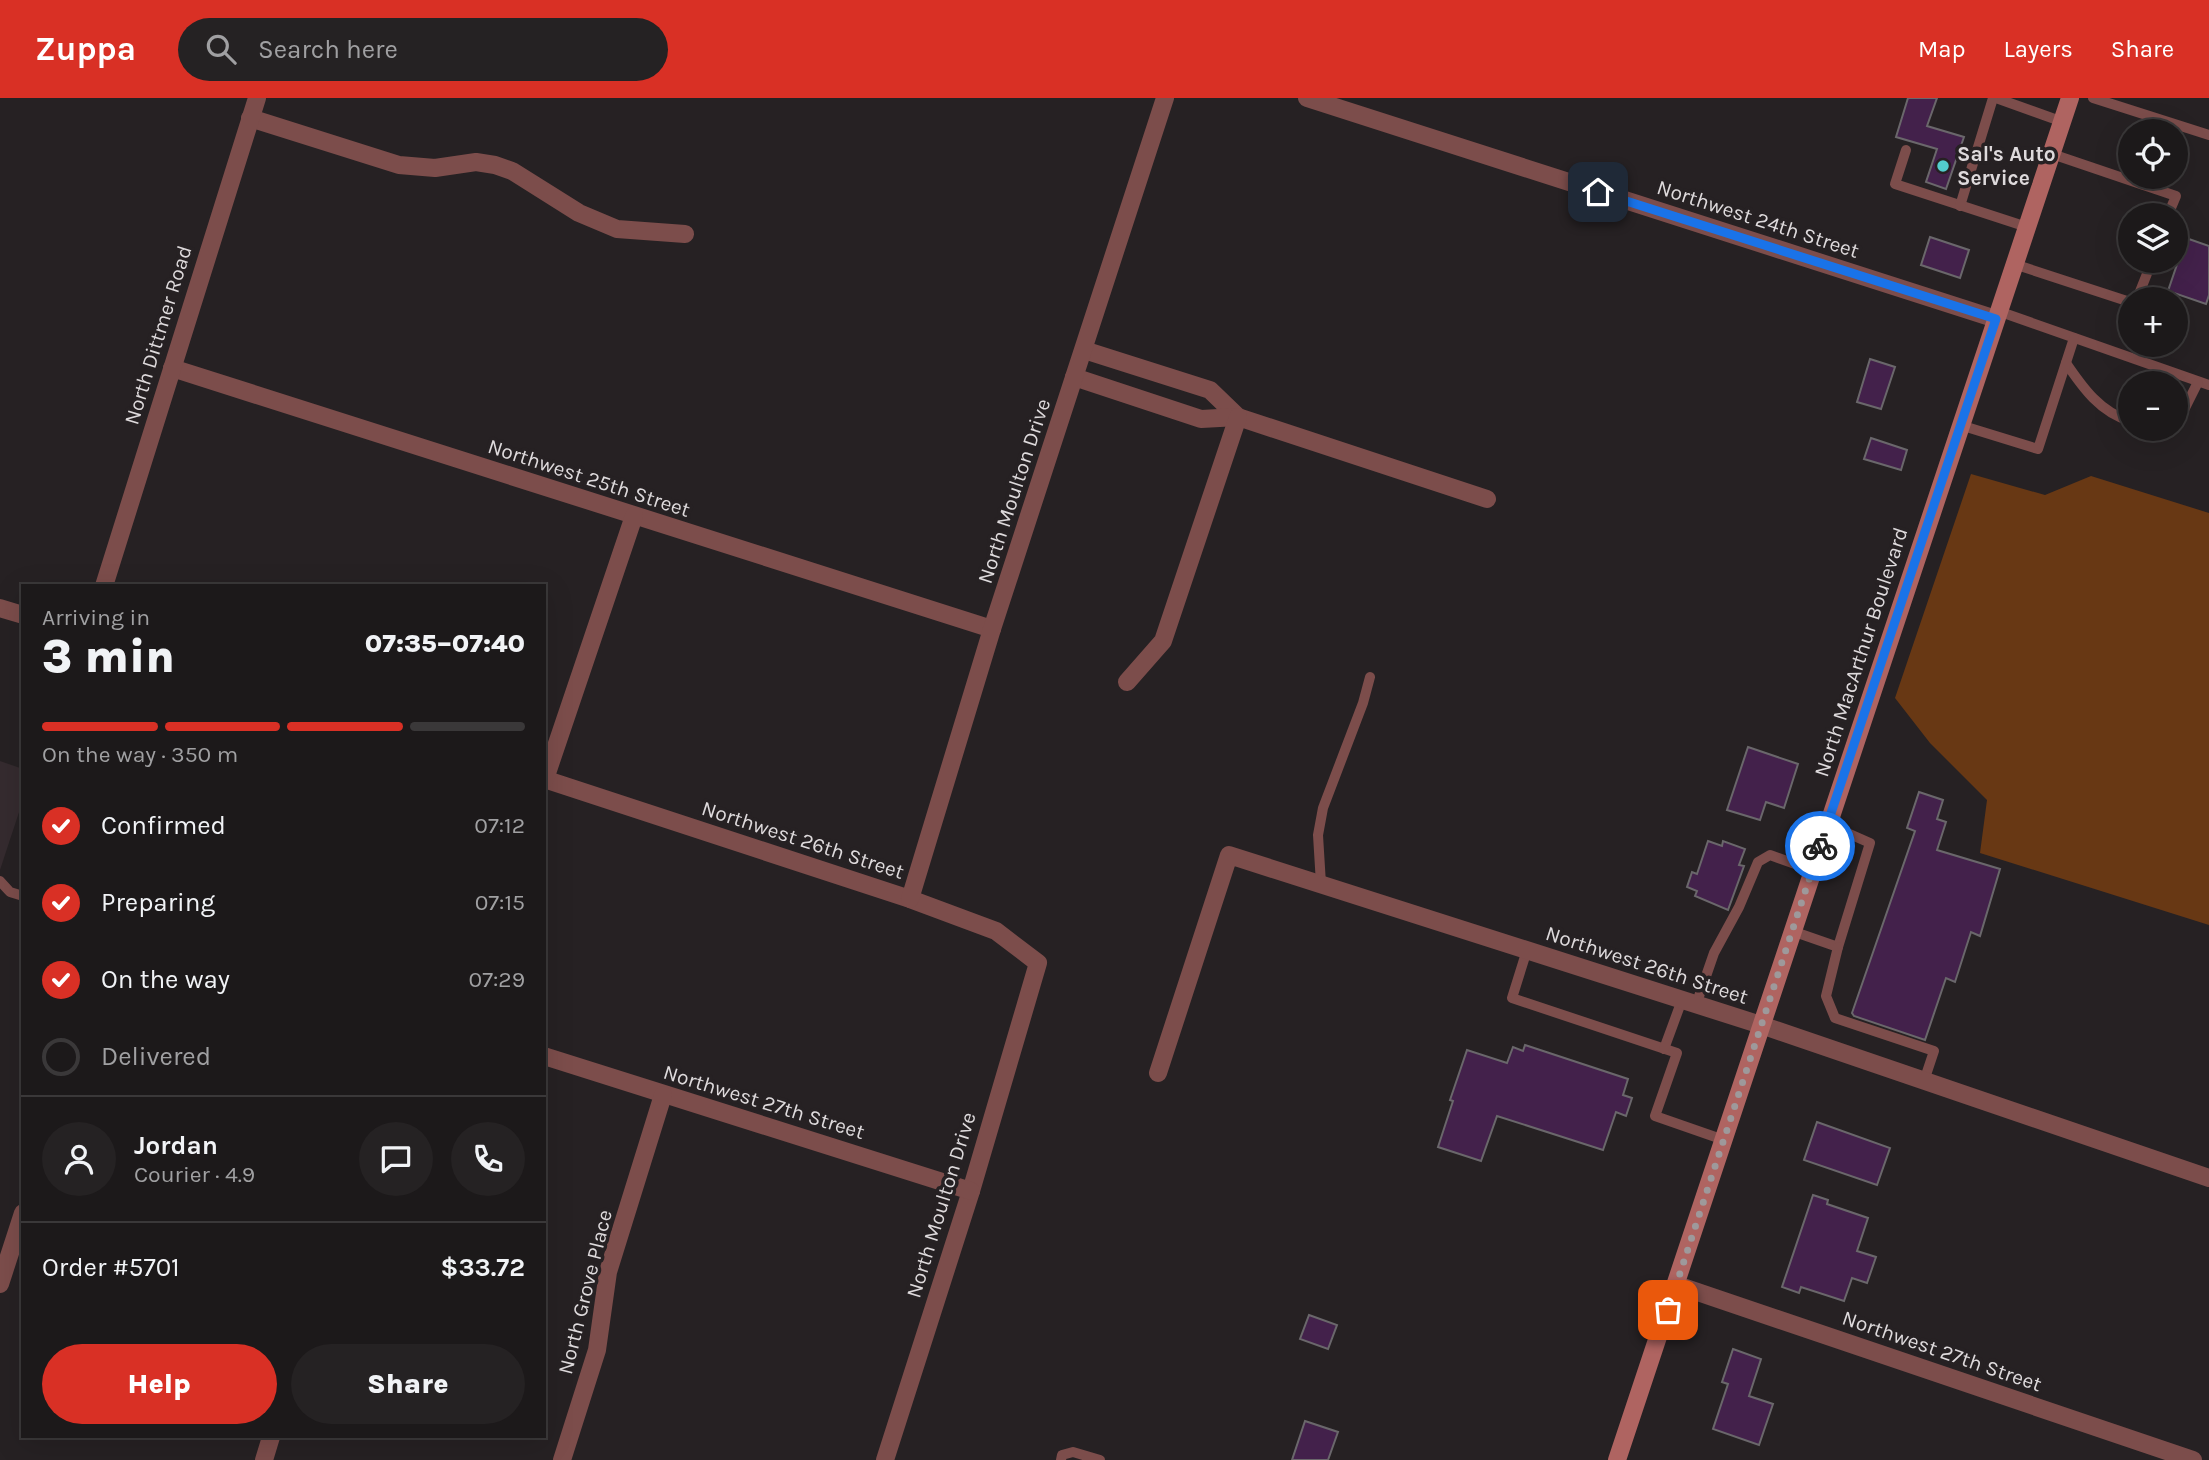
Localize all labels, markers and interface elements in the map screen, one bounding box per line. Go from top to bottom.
search box [178,18,668,81]
text: Zuppa [35,30,136,68]
icon: search [202,30,240,68]
text: Search here [258,34,398,65]
text: Map [1918,35,1966,63]
text: Layers [2004,35,2073,63]
text: Share [2111,35,2174,63]
map controls [2118,119,2188,441]
button: locate [2118,119,2188,189]
place label: Sal's Auto Service [1957,142,2056,190]
marker: Sal's Auto Service [1935,158,1951,174]
pin [1568,162,1628,222]
icon: home [1579,173,1617,211]
street label: Northwest 24th Street [1654,175,1862,263]
button: layers [2118,203,2188,273]
street label: North Dittmer Road [119,242,197,428]
button: + [2118,287,2188,357]
button: − [2118,371,2188,441]
street label: North Moulton Drive [973,396,1055,586]
street label: Northwest 25th Street [485,434,693,522]
street label: North MacArthur Boulevard [1809,524,1913,780]
text: Arriving in [42,604,150,631]
text: 07:35–07:40 [365,628,525,659]
text: 3 min [42,630,175,684]
text: On the way · 350 m [42,741,238,768]
street label: Northwest 26th Street [699,796,907,884]
icon: check [42,807,80,845]
text: Confirmed [101,810,226,841]
courier [1785,811,1855,881]
text: 07:12 [474,812,525,839]
icon: bike [1801,827,1839,865]
icon: check [42,884,80,922]
text: Preparing [101,887,215,918]
text: 07:15 [475,889,525,916]
street label: Northwest 26th Street [1543,921,1751,1009]
icon: check [42,961,80,999]
text: On the way [101,964,230,995]
text: 07:29 [469,966,525,993]
text: Delivered [101,1041,211,1072]
street label: Northwest 27th Street [660,1060,868,1144]
street label: North Moulton Drive [901,1109,981,1301]
button: person [42,1122,116,1196]
button: chat [359,1122,433,1196]
button: phone [451,1122,525,1196]
text: Jordan [134,1130,218,1161]
text: Courier · 4.9 [134,1161,255,1188]
street label: North Grove Place [553,1207,617,1377]
text: Order #5701 [42,1252,180,1283]
text: $33.72 [440,1252,525,1283]
pin [1638,1280,1698,1340]
icon: bag [1649,1291,1687,1329]
street label: Northwest 27th Street [1839,1306,2045,1396]
button: Help [42,1344,277,1424]
button: Share [291,1344,525,1424]

